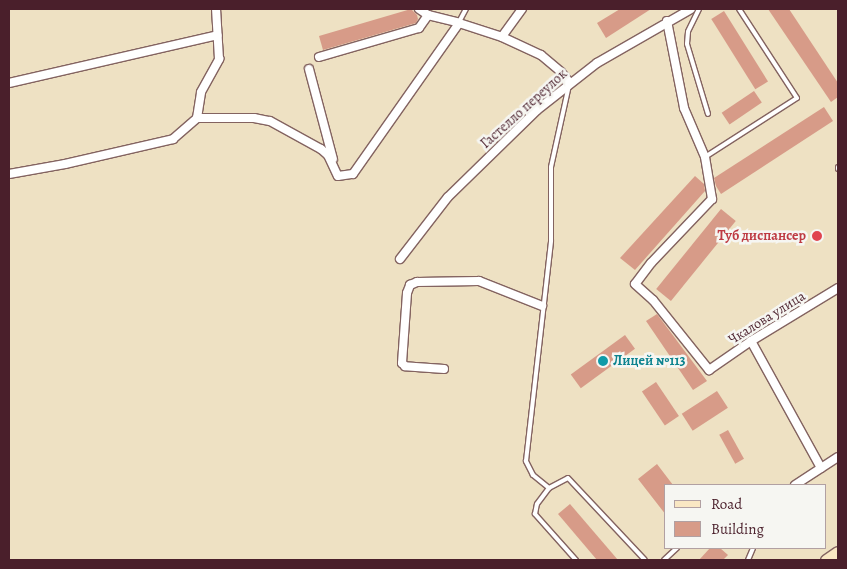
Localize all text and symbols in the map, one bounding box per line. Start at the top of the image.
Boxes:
street label: Гастелло переулок [477,66,571,152]
place label: Туб диспансер [717,228,806,244]
marker: Туб диспансер [810,229,824,243]
street label: Чкалова улица [726,288,808,348]
place label: Лицей №113 [613,353,685,369]
marker: Лицей №113 [597,355,609,367]
legend [664,484,827,549]
text: Road [711,494,742,514]
text: Building [711,519,764,539]

